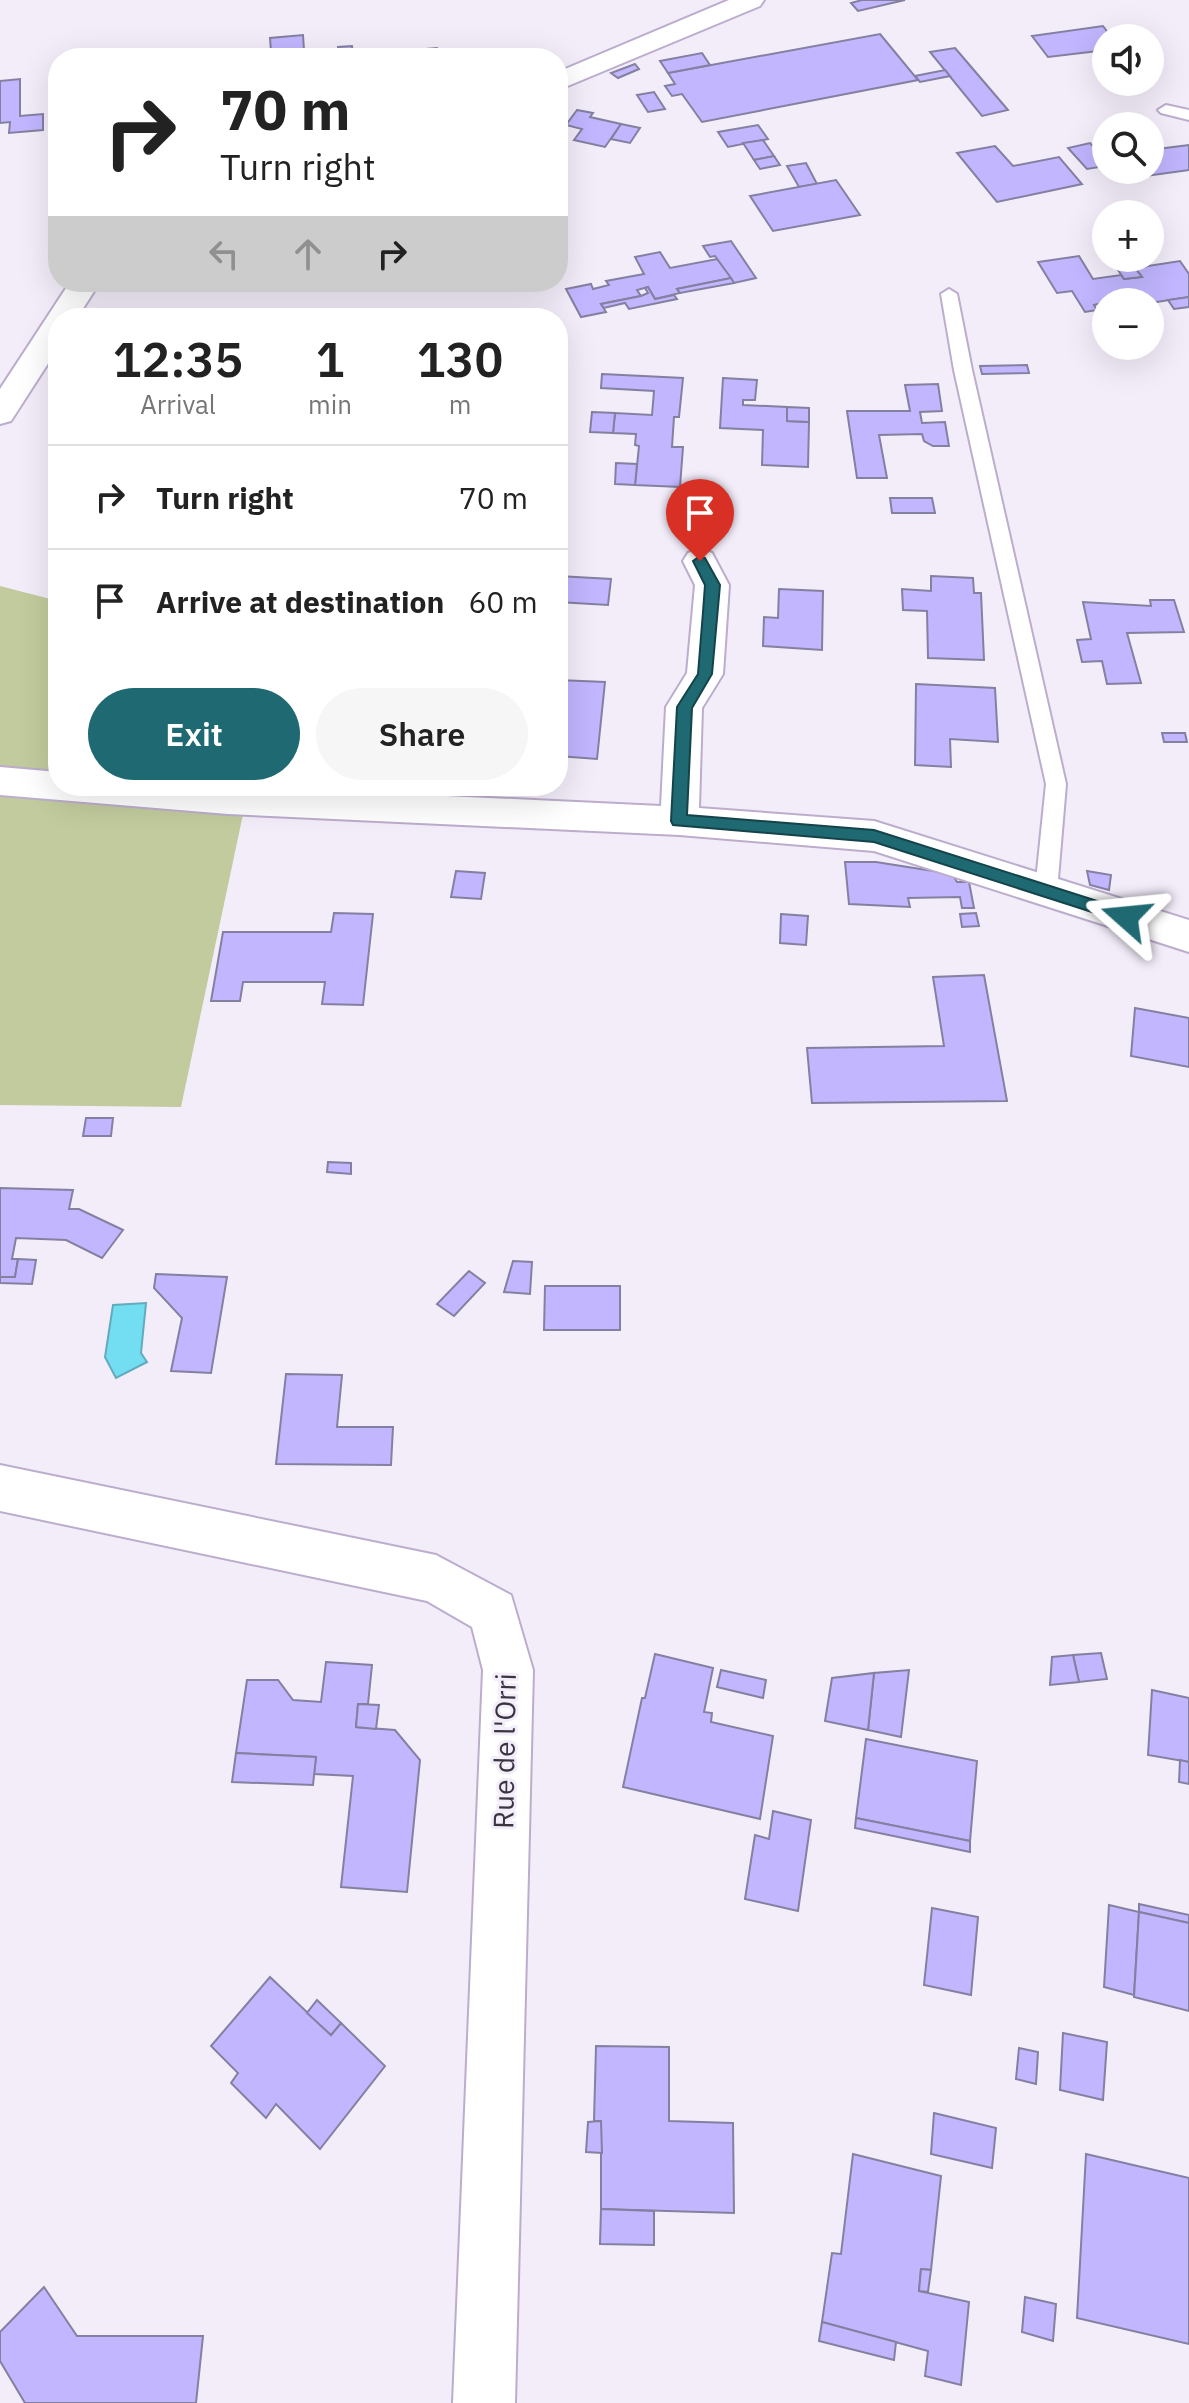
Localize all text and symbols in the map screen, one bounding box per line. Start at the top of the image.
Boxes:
map controls [1092,24,1164,360]
button: sound [1092,24,1164,96]
text: 70 m [220,73,350,145]
icon: right [88,80,192,184]
button: search [1092,112,1164,184]
text: Turn right [220,143,376,190]
button: + [1092,200,1164,272]
icon: left [202,232,246,276]
icon: ahead [286,232,330,276]
icon: right [370,232,414,276]
button: − [1092,288,1164,360]
text: 12:35 [113,328,243,390]
text: 1 [316,328,344,390]
text: 130 [417,328,503,390]
text: Arrival [140,387,216,421]
text: min [308,387,352,421]
text: m [449,387,471,421]
icon: right [88,475,132,519]
text: Turn right [156,478,294,517]
text: 70 m [459,478,528,517]
pin [666,479,734,561]
icon: arrive [678,491,722,535]
icon: arrive [88,579,132,623]
text: Arrive at destination [156,582,444,621]
text: 60 m [468,582,538,621]
button: Exit [88,688,300,780]
button: Share [316,688,528,780]
position arrow [1084,875,1168,959]
street label: Rue de l'Orri [484,1673,524,1829]

